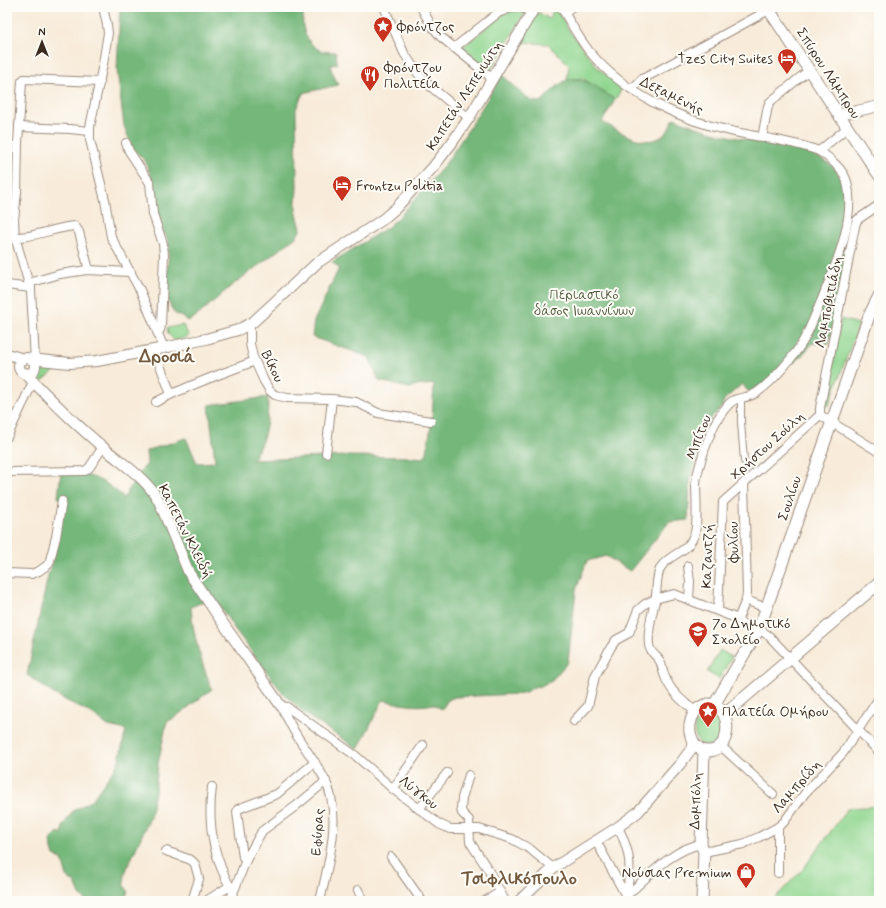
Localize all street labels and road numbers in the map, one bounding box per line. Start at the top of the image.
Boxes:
street label: Σπύρου Λάμπρου [792,25,864,123]
street label: Καπετάν Λεπενιώτη [423,37,507,154]
street label: Δεξαμενής [637,73,706,119]
street label: Λαμποβιτιάδη [811,255,847,350]
street label: Βίκου [257,348,287,385]
street label: Χρήστου Σούλη [727,408,809,484]
street label: Μπίτου [682,412,716,462]
street label: Σουλίου [774,473,806,523]
street label: Καπετάν Κλειδή [154,481,217,581]
street label: Φυλίου [725,521,743,564]
street label: Καζαντζή [698,523,718,589]
street label: Λαμπρίδη [768,756,825,817]
street label: Λύγκου [395,772,442,814]
street label: Δομπόλη [686,772,706,830]
street label: Εφύρας [307,808,329,856]

